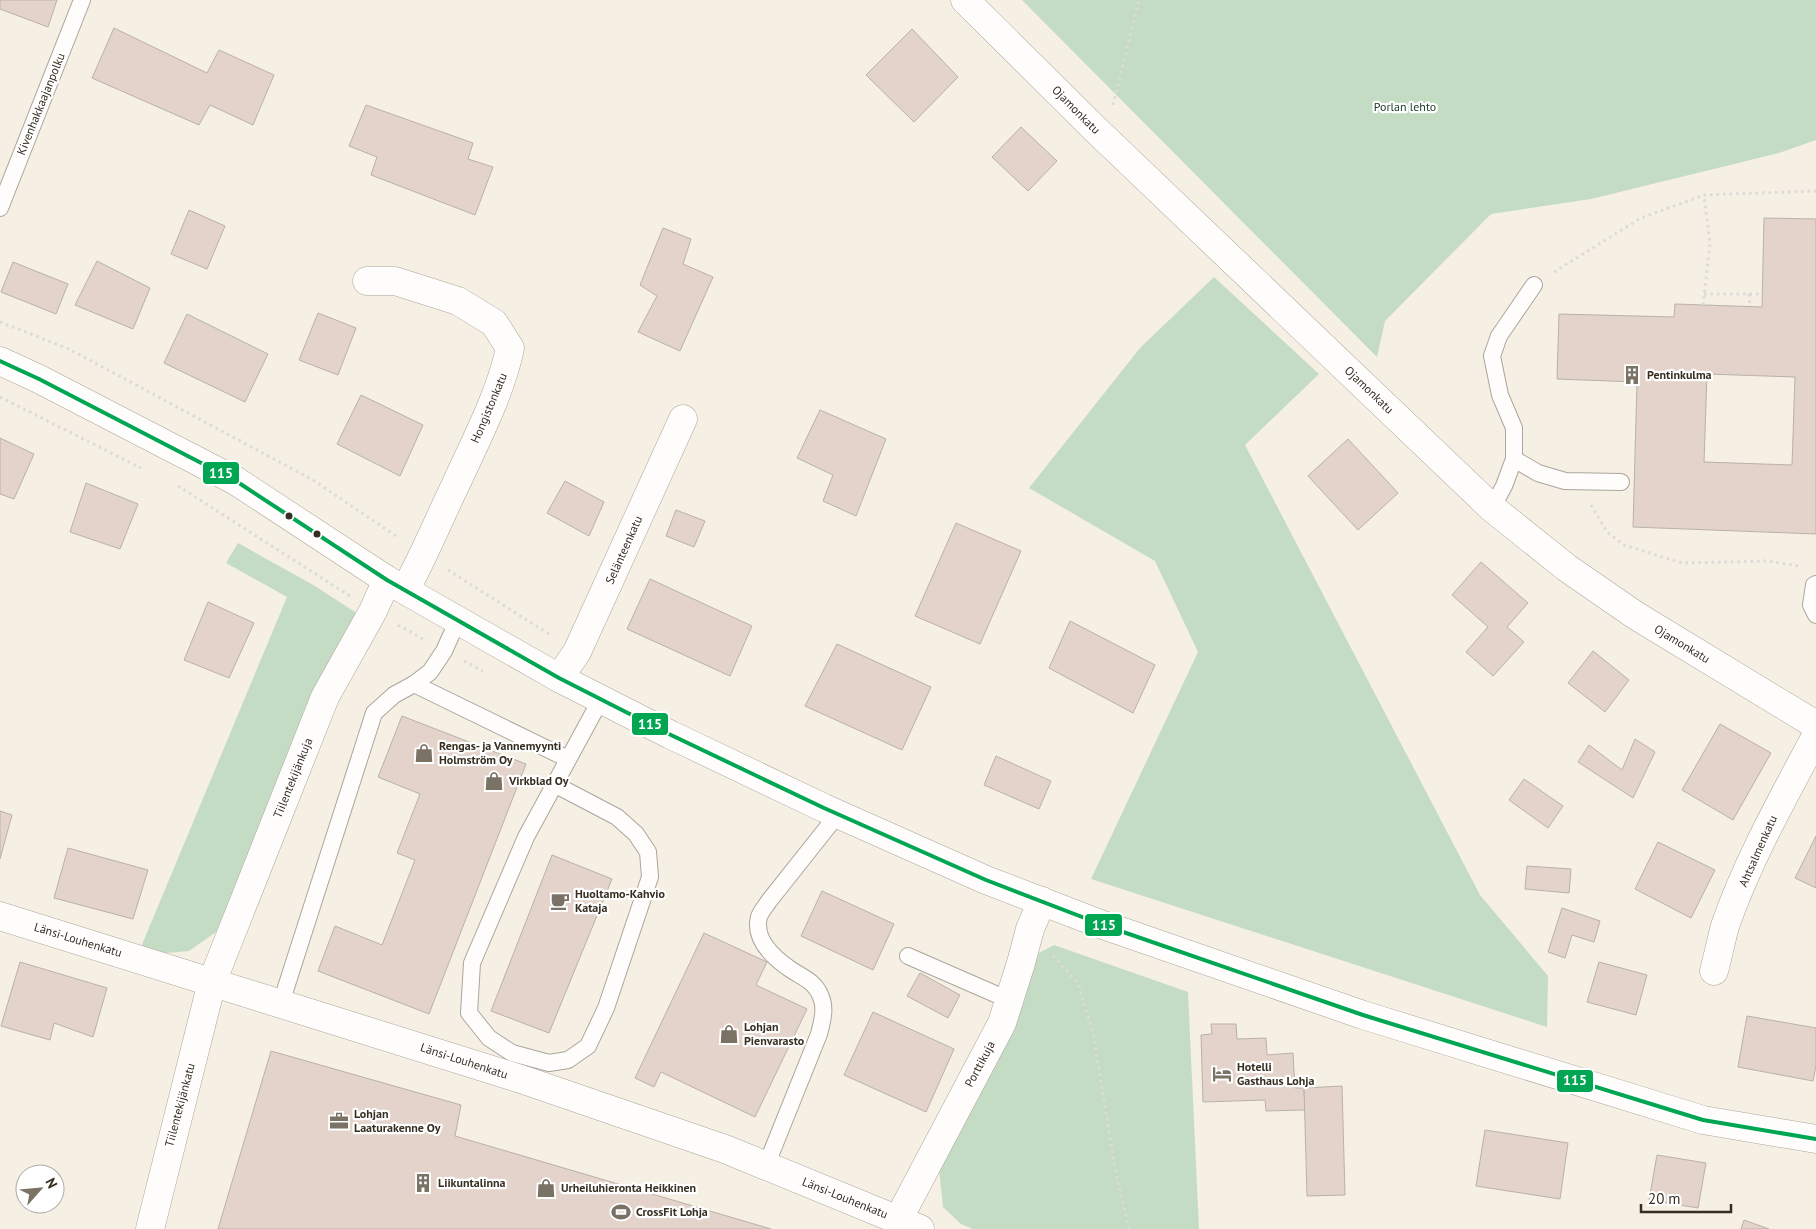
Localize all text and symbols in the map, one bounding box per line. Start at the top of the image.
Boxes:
street label: Kivenhakkaajanpolku [13,50,68,157]
street label: Ojamonkatu [1049,82,1104,137]
park label: Porlan lehto [1374,99,1436,114]
street label: Ojamonkatu [1342,363,1397,417]
building icon: Pentinkulma [1621,364,1643,386]
place label: Pentinkulma [1647,367,1712,382]
street label: Hongistonkatu [467,370,510,445]
line badge: 115 [202,461,240,485]
text: 115 [209,464,233,482]
unlabelled marker [284,511,294,521]
street label: Selänteenkatu [602,513,645,586]
unlabelled marker [312,529,322,539]
street label: Ojamonkatu [1652,621,1713,666]
line badge: 115 [631,712,669,736]
text: 115 [638,715,662,733]
street label: Tiilentekijänkuja [270,735,315,820]
place label: Rengas- ja Vannemyynti Holmström Oy [439,738,561,767]
shop icon: Rengas- ja Vannemyynti Holmström Oy [413,742,435,764]
shop icon: Virkblad Oy [483,770,505,792]
place label: Virkblad Oy [508,773,569,788]
street label: Ahtsalmenkatu [1735,813,1780,889]
place label: Huoltamo-Kahvio Kataja [575,886,665,915]
cafe icon: Huoltamo-Kahvio Kataja [549,890,571,912]
line badge: 115 [1084,913,1123,937]
text: 115 [1092,916,1116,934]
street label: Länsi-Louhenkatu [32,919,124,960]
place label: Lohjan Pienvarasto [744,1019,805,1048]
shop icon: Lohjan Pienvarasto [718,1023,740,1045]
street label: Porttikuja [961,1038,998,1089]
street label: Länsi-Louhenkatu [418,1039,510,1082]
place label: Hotelli Gasthaus Lohja [1237,1059,1315,1088]
street label: Tiilentekijänkatu [161,1061,198,1148]
hotel icon: Hotelli Gasthaus Lohja [1211,1063,1233,1085]
line badge: 115 [1556,1069,1594,1093]
text: 115 [1563,1071,1587,1089]
place label: Lohjan Laaturakenne Oy [354,1106,441,1135]
office icon: Lohjan Laaturakenne Oy [328,1110,350,1132]
north arrow [15,1164,65,1214]
building icon: Liikuntalinna [412,1172,434,1194]
street label: Länsi-Louhenkatu [800,1174,890,1222]
text: N [41,1175,62,1191]
place label: Liikuntalinna [438,1175,505,1190]
shop icon: Urheiluhieronta Heikkinen [535,1177,557,1199]
place label: Urheiluhieronta Heikkinen [561,1180,696,1195]
scale bar [1641,1182,1731,1214]
text: 20 m [1648,1189,1681,1208]
sports icon: CrossFit Lohja [610,1201,632,1223]
place label: CrossFit Lohja [636,1204,708,1219]

